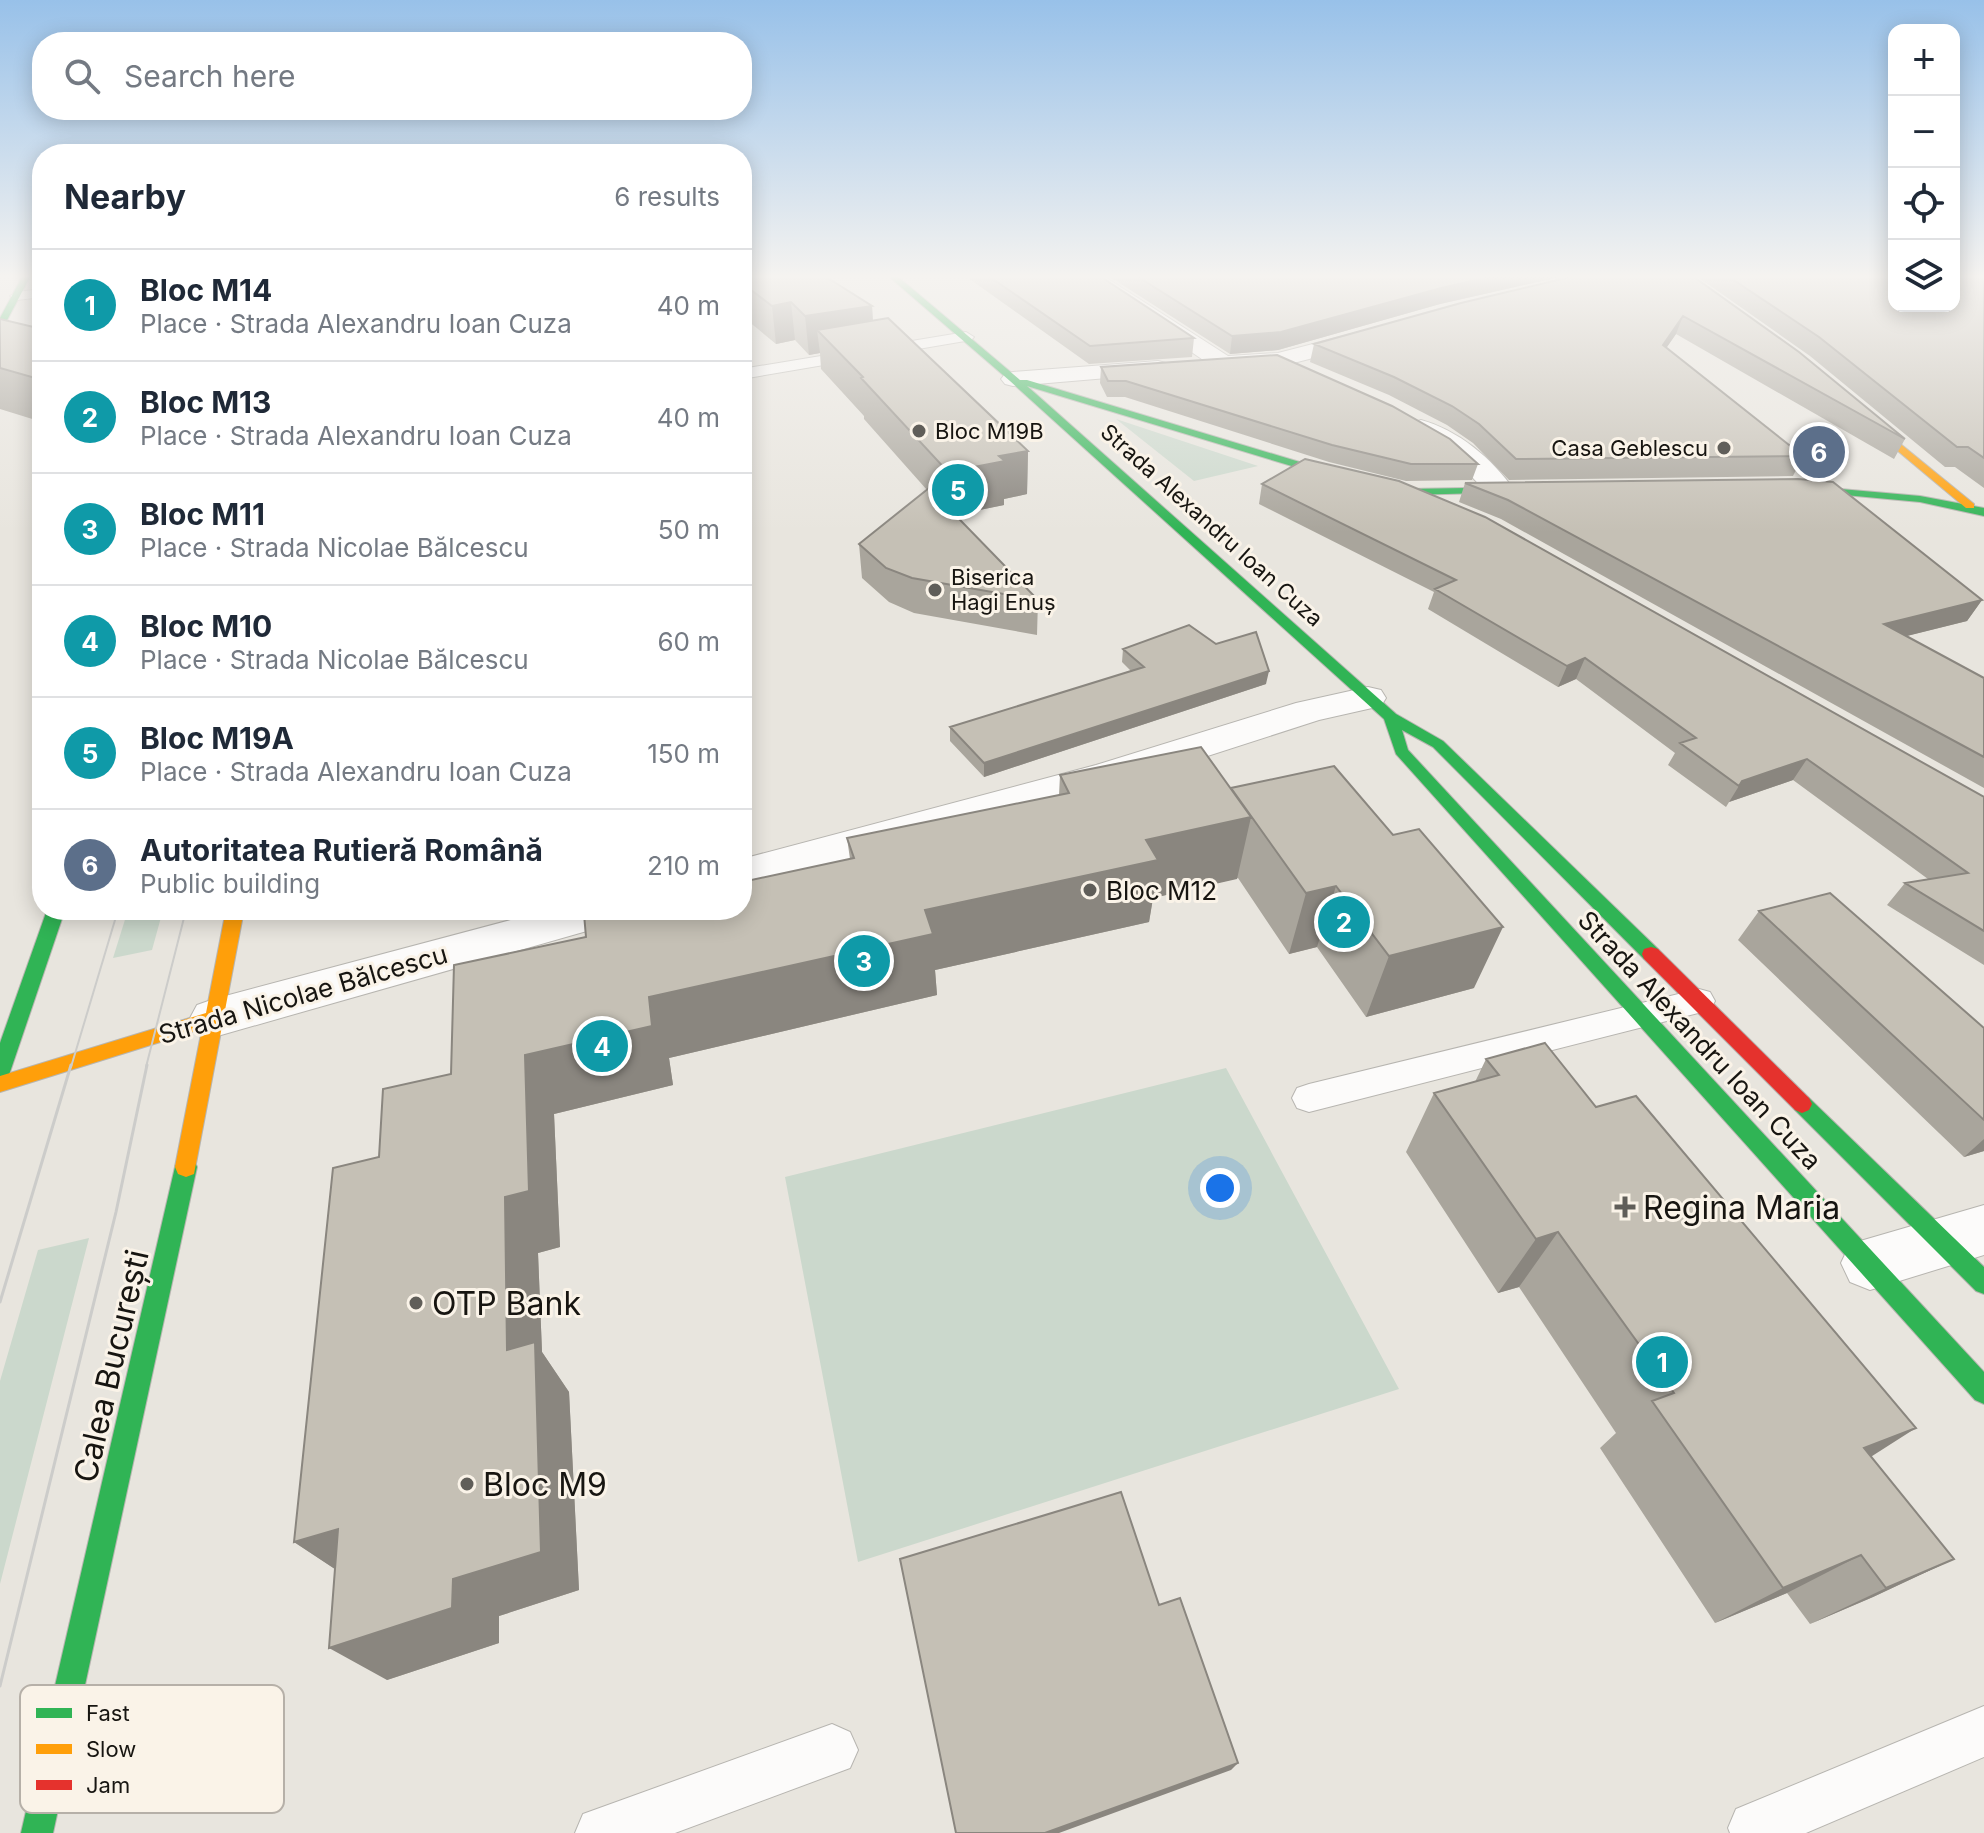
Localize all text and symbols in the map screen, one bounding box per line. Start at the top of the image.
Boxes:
map controls [1888,24,1960,312]
button: + [1888,24,1960,96]
search box [32,32,752,120]
icon: search [60,54,104,98]
text: Search here [124,58,296,94]
button: − [1888,96,1960,168]
button: locate [1888,168,1960,240]
text: Nearby [64,176,186,217]
text: 6 results [614,181,720,212]
button: layers [1888,240,1960,312]
text: Bloc M14 [140,272,272,308]
text: 1 [84,290,96,321]
text: 40 m [657,290,720,321]
text: Place · Strada Alexandru Ioan Cuza [140,308,572,339]
text: Bloc M13 [140,384,271,420]
text: 2 [82,402,98,433]
text: 40 m [657,402,720,433]
place label: Bloc M19B [935,418,1044,444]
street label: Strada Alexandru Ioan Cuza [1096,418,1328,632]
text: Place · Strada Alexandru Ioan Cuza [140,420,572,451]
marker: Bloc M19B [910,422,928,440]
pin: 6 [1793,422,1845,482]
place label: Casa Geblescu [1551,435,1708,461]
marker: Casa Geblescu [1715,439,1733,457]
pin: 5 [932,460,984,520]
text: Bloc M11 [140,496,265,532]
text: 3 [82,514,98,545]
text: 50 m [658,514,720,545]
text: Place · Strada Nicolae Bălcescu [140,532,529,563]
place label: Biserica Hagi Enuș [951,564,1056,616]
marker: Biserica Hagi Enuș [926,581,944,599]
text: Bloc M10 [140,608,272,644]
text: 4 [81,626,99,657]
text: 60 m [657,626,720,657]
text: Place · Strada Nicolae Bălcescu [140,644,529,675]
text: Bloc M19A [140,720,294,756]
text: 5 [82,738,98,769]
text: 150 m [647,738,720,769]
text: Place · Strada Alexandru Ioan Cuza [140,756,572,787]
text: Autoritatea Rutieră Română [140,832,543,868]
text: 6 [82,850,98,881]
text: 210 m [647,850,720,881]
text: Public building [140,868,320,899]
place label: Bloc M12 [1106,875,1217,906]
marker: Bloc M12 [1081,881,1099,899]
pin: 2 [1318,892,1370,952]
street label: Strada Alexandru Ioan Cuza [1572,904,1828,1176]
pin: 3 [838,931,890,991]
street label: Strada Nicolae Bălcescu [155,938,451,1050]
pin: 4 [576,1016,628,1076]
your location [1200,1168,1240,1208]
place label: Regina Maria [1643,1188,1840,1227]
marker: Regina Maria [1614,1196,1636,1218]
street label: Calea București [65,1246,157,1486]
place label: OTP Bank [432,1284,581,1323]
marker: OTP Bank [407,1294,425,1312]
pin: 1 [1636,1332,1688,1392]
place label: Bloc M9 [483,1465,607,1504]
marker: Bloc M9 [458,1475,476,1493]
legend [20,1685,284,1813]
text: Fast [86,1700,130,1726]
text: Slow [86,1736,136,1762]
text: Jam [86,1772,130,1798]

